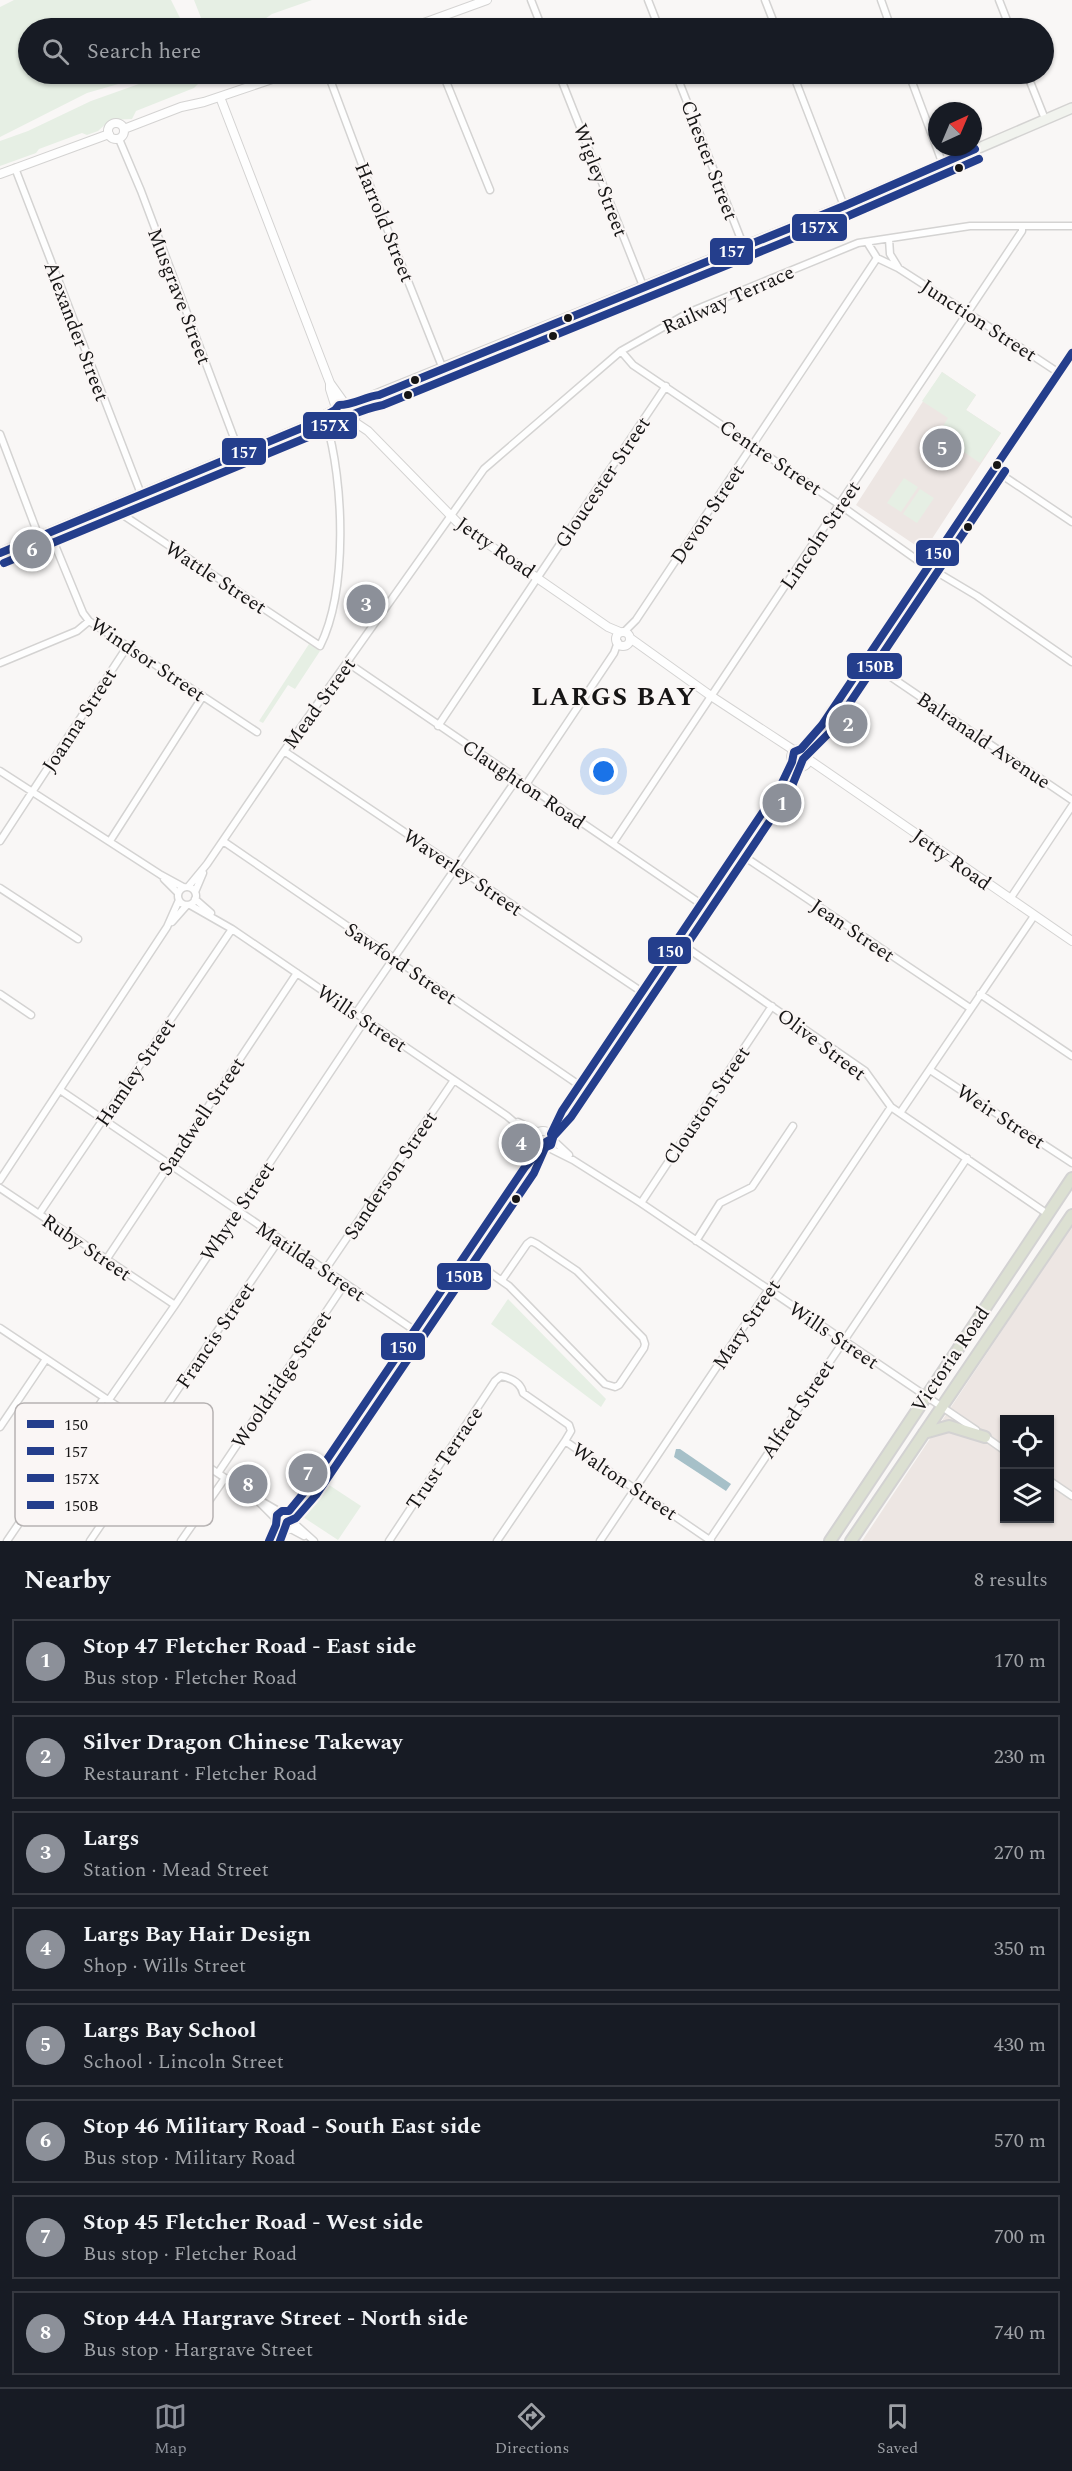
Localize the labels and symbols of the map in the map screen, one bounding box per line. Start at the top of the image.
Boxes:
street label: Chester Street [672,96,746,225]
north arrow [928,102,982,156]
street label: Wigley Street [565,119,635,241]
street label: Harrold Street [346,158,422,287]
unlabelled marker [953,162,965,174]
line badge: 157X [791,213,848,242]
text: 157X [799,216,839,240]
street label: Musgrave Street [139,224,219,369]
line badge: 157 [709,237,754,266]
text: 157 [719,240,745,264]
street label: Alexander Street [36,257,117,406]
street label: Railway Terrace [657,257,799,342]
street label: Junction Street [914,272,1043,370]
unlabelled marker [562,312,574,324]
unlabelled marker [547,330,559,342]
unlabelled marker [409,374,421,386]
unlabelled marker [402,389,414,401]
line badge: 157X [302,411,358,440]
street label: Gloucester Street [548,411,658,554]
street label: Centre Street [713,412,828,503]
text: 157X [310,414,350,438]
pin: 5 [922,426,962,470]
line badge: 157 [221,437,267,466]
text: 157 [231,441,257,465]
street label: Devon Street [663,459,752,570]
unlabelled marker [991,459,1003,471]
street label: Lincoln Street [773,475,868,596]
street label: Jetty Road [450,509,541,586]
unlabelled marker [962,521,974,533]
pin: 6 [12,526,51,572]
street label: Wattle Street [159,534,272,622]
line badge: 150 [915,539,960,567]
text: 150 [925,542,951,566]
pin: 3 [346,582,386,626]
street label: Windsor Street [84,610,211,710]
street label: Mead Street [276,651,364,756]
line badge: 150B [846,652,903,680]
text: 150B [856,655,894,679]
street label: Joanna Street [35,663,125,778]
district label: LARGS BAY [531,677,697,717]
street label: Balranald Avenue [910,685,1056,797]
pin: 2 [828,702,868,746]
street label: Claughton Road [456,732,591,837]
your location [589,757,618,786]
pin: 1 [762,780,802,826]
street label: Jetty Road [906,821,997,898]
street label: Waverley Street [396,822,528,924]
street label: Jean Street [804,892,901,970]
street label: Sawford Street [338,915,463,1013]
line badge: 150 [647,936,692,965]
text: 150 [657,940,683,964]
street label: Wills Street [310,977,413,1060]
street label: Olive Street [770,1001,872,1088]
street label: Hamley Street [88,1012,183,1133]
street label: Clouston Street [656,1040,758,1171]
street label: Sandwell Street [151,1051,253,1182]
street label: Weir Street [950,1077,1051,1157]
street label: Sanderson Street [337,1105,445,1246]
pin: 4 [502,1120,540,1166]
street label: Whyte Street [193,1156,282,1268]
unlabelled marker [510,1193,522,1205]
street label: Ruby Street [35,1207,137,1289]
street label: Matilda Street [250,1214,371,1310]
line badge: 150B [436,1262,492,1291]
text: 150B [445,1265,483,1289]
street label: Mary Street [705,1273,788,1376]
street label: Francis Street [169,1276,263,1395]
street label: Wills Street [782,1294,885,1377]
street label: Victoria Road [904,1300,998,1419]
street label: Wooldridge Street [224,1304,339,1455]
line badge: 150 [380,1332,426,1361]
text: 150 [390,1336,416,1360]
street label: Alfred Street [754,1354,842,1465]
street label: Trust Terrace [399,1400,491,1517]
legend [15,1403,213,1526]
text: 150 [64,1413,88,1437]
street label: Walton Street [566,1435,683,1528]
text: 157 [64,1440,88,1464]
pin: 7 [288,1450,328,1496]
pin: 8 [228,1462,268,1506]
text: 157X [64,1467,100,1491]
text: 150B [64,1494,99,1518]

